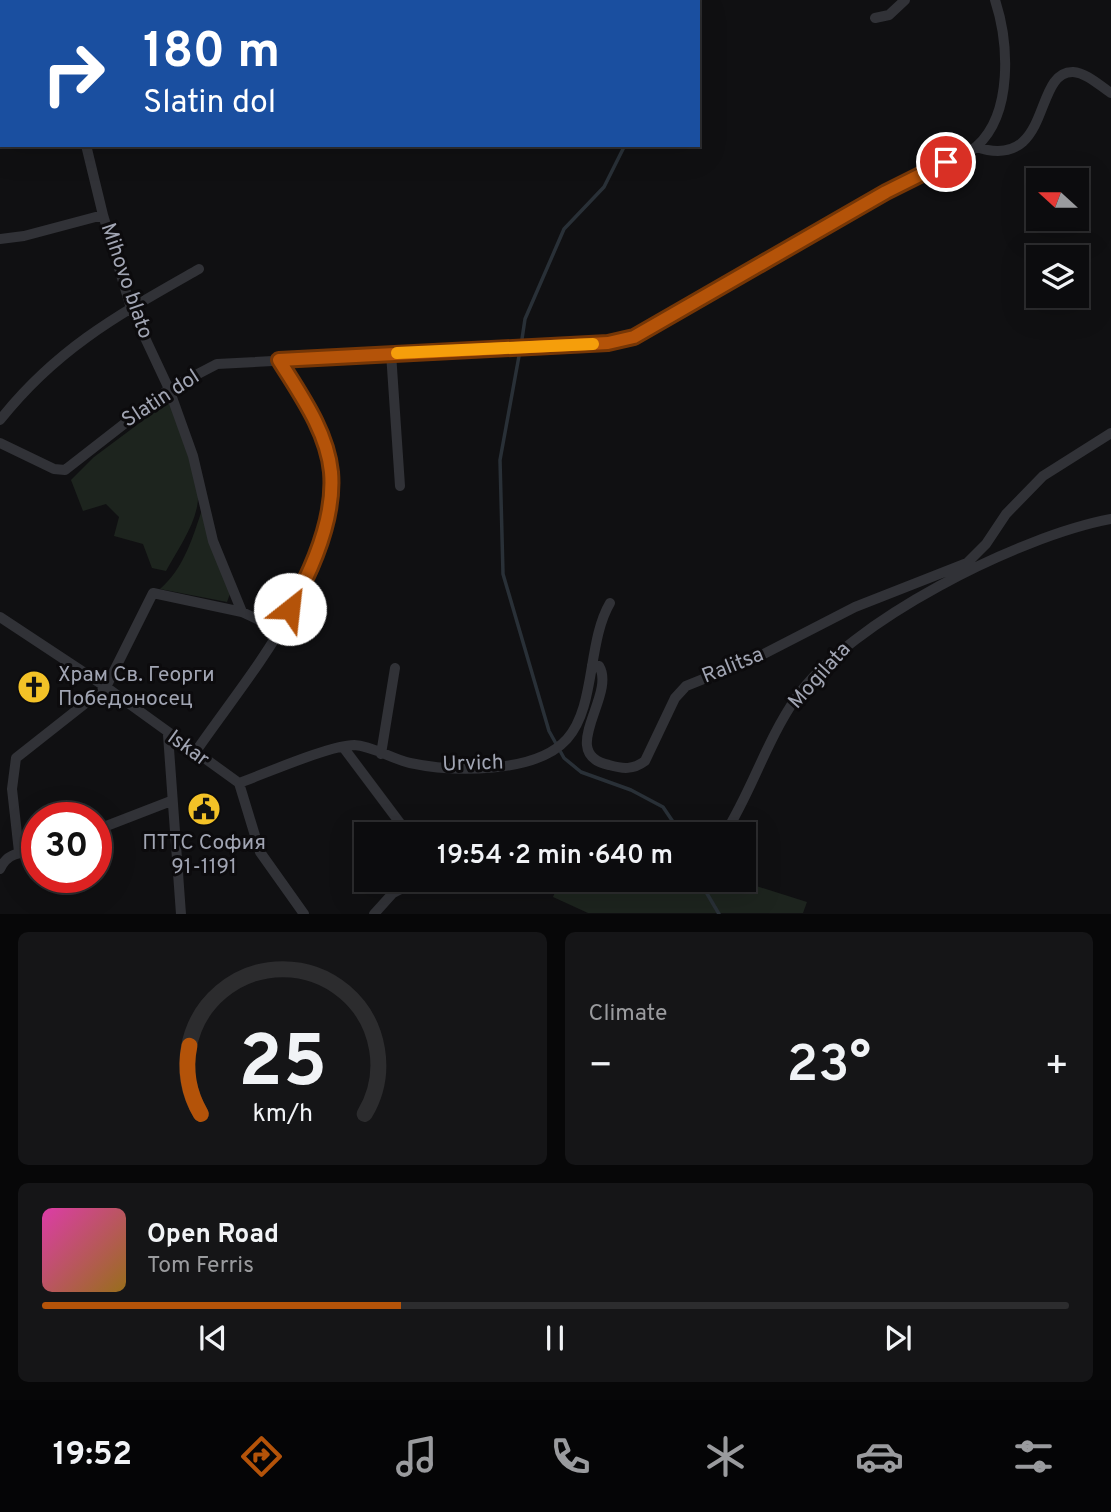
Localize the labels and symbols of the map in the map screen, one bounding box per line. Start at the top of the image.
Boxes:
pin [916,132,976,192]
north arrow [1026,168,1088,231]
street label: Mihovo blato [94,220,158,342]
street label: Slatin dol [117,364,205,434]
position arrow [253,572,327,646]
street label: Mogilata [783,637,857,715]
street label: Ralitsa [698,641,768,691]
place label: Храм Св. Георги Победоносец [58,662,215,713]
church icon: Храм Св. Георги Победоносец [15,668,53,706]
street label: Iskar [162,725,214,773]
street label: Urvich [442,749,504,779]
public building icon: ПТТС София 91-1191 [185,790,223,828]
speed limit sign: 30 [21,802,112,893]
place label: ПТТС София 91-1191 [142,830,266,881]

